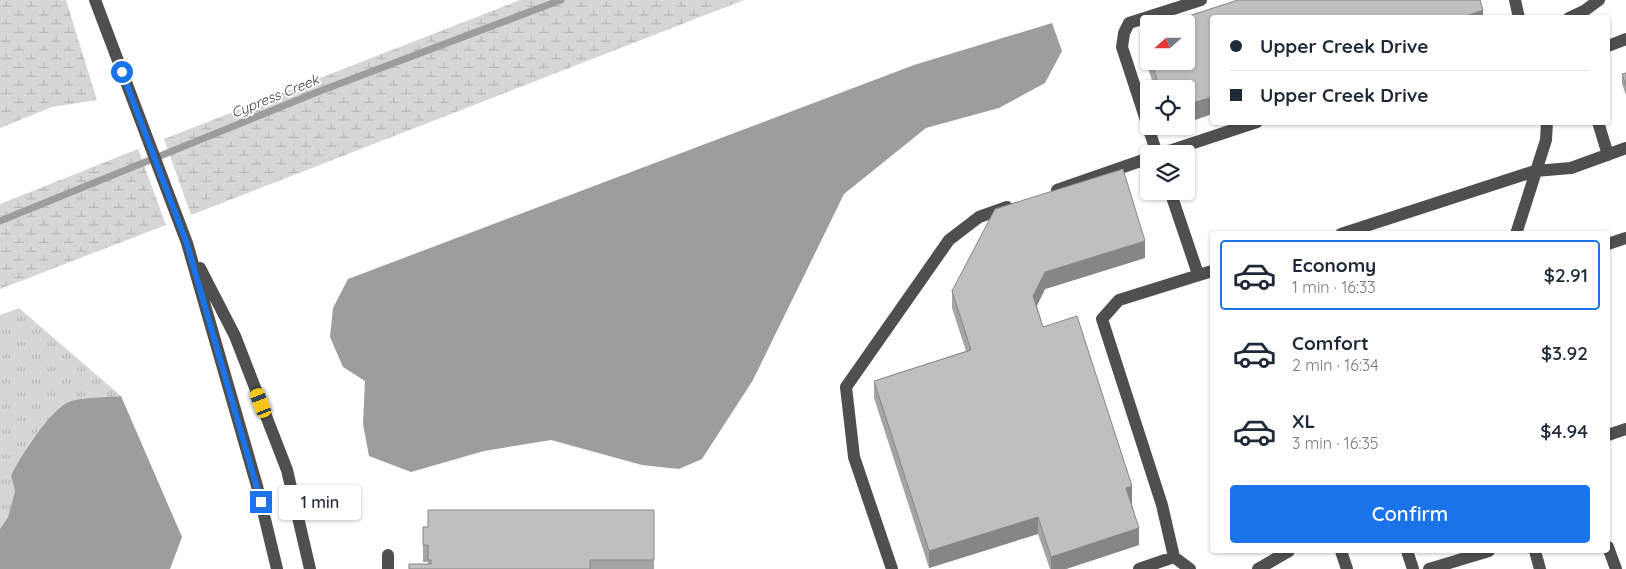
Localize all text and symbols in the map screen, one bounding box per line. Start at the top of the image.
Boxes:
north arrow [1140,15,1195,70]
map controls [1140,15,1195,200]
text: Upper Creek Drive [1260,34,1428,58]
route start [111,61,133,83]
water label: Cypress Creek [228,70,323,122]
button: locate [1140,80,1195,135]
text: Upper Creek Drive [1260,83,1428,107]
button: layers [1140,145,1195,200]
icon: car [1232,253,1277,298]
text: Economy [1292,253,1376,277]
text: $2.91 [1544,263,1588,287]
text: 1 min · 16:33 [1292,277,1376,297]
icon: car [1232,331,1277,376]
text: Comfort [1292,331,1369,355]
text: $3.92 [1541,341,1588,365]
text: 2 min · 16:34 [1292,355,1379,375]
car [248,386,273,420]
icon: car [1232,409,1277,454]
text: XL [1292,409,1315,433]
text: $4.94 [1540,419,1588,443]
text: 3 min · 16:35 [1292,433,1379,453]
callout: 1 min [278,484,361,520]
button: Confirm [1230,485,1590,543]
route end [250,491,272,513]
text: 1 min [301,492,339,512]

